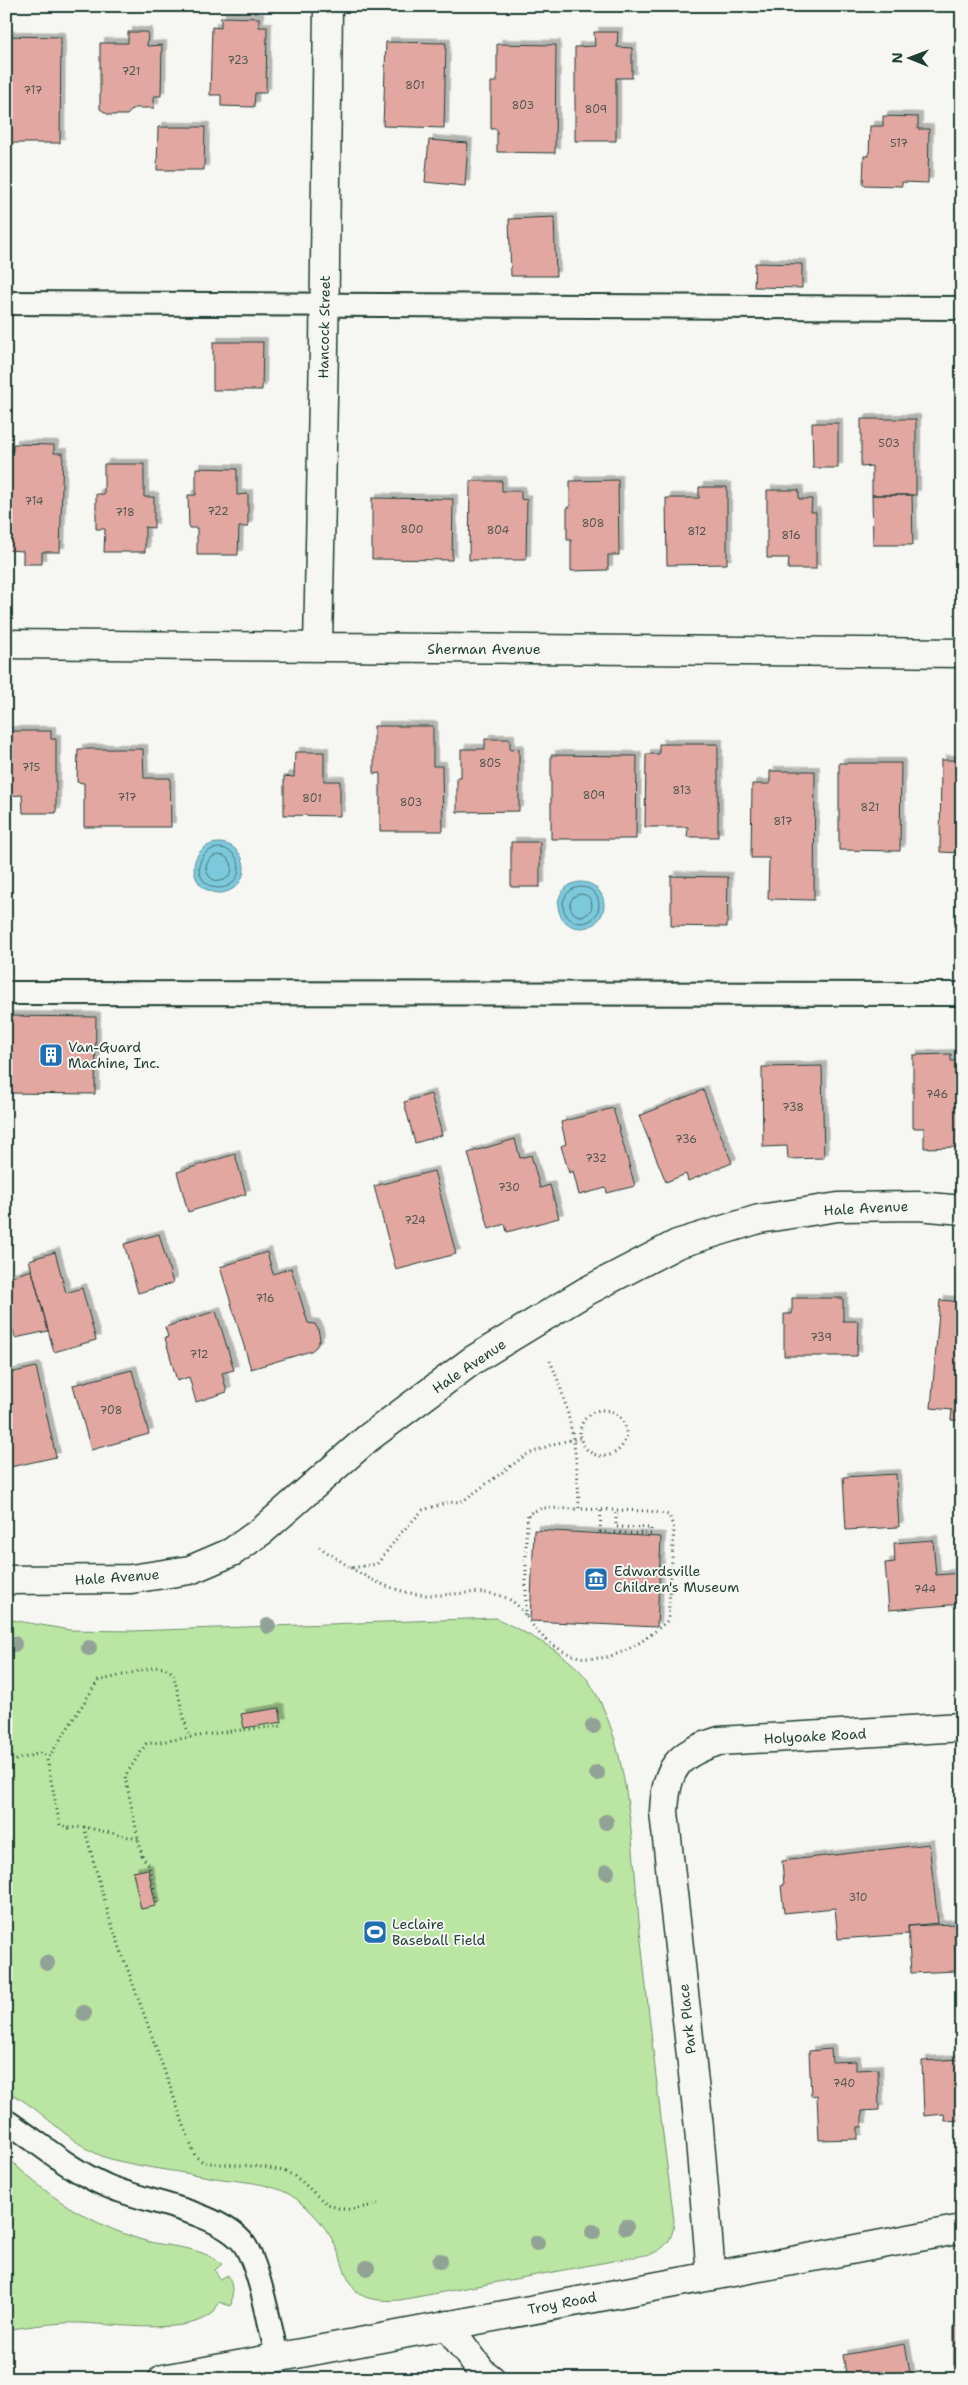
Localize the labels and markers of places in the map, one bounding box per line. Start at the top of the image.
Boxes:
place label: Van-Guard Machine, Inc. [68,1038,160,1072]
building icon: Van-Guard Machine, Inc. [38,1042,64,1068]
place label: Edwardsville Children's Museum [614,1562,739,1596]
museum icon: Edwardsville Children's Museum [583,1566,609,1592]
place label: Leclaire Baseball Field [392,1915,486,1949]
sports icon: Leclaire Baseball Field [362,1919,388,1945]

